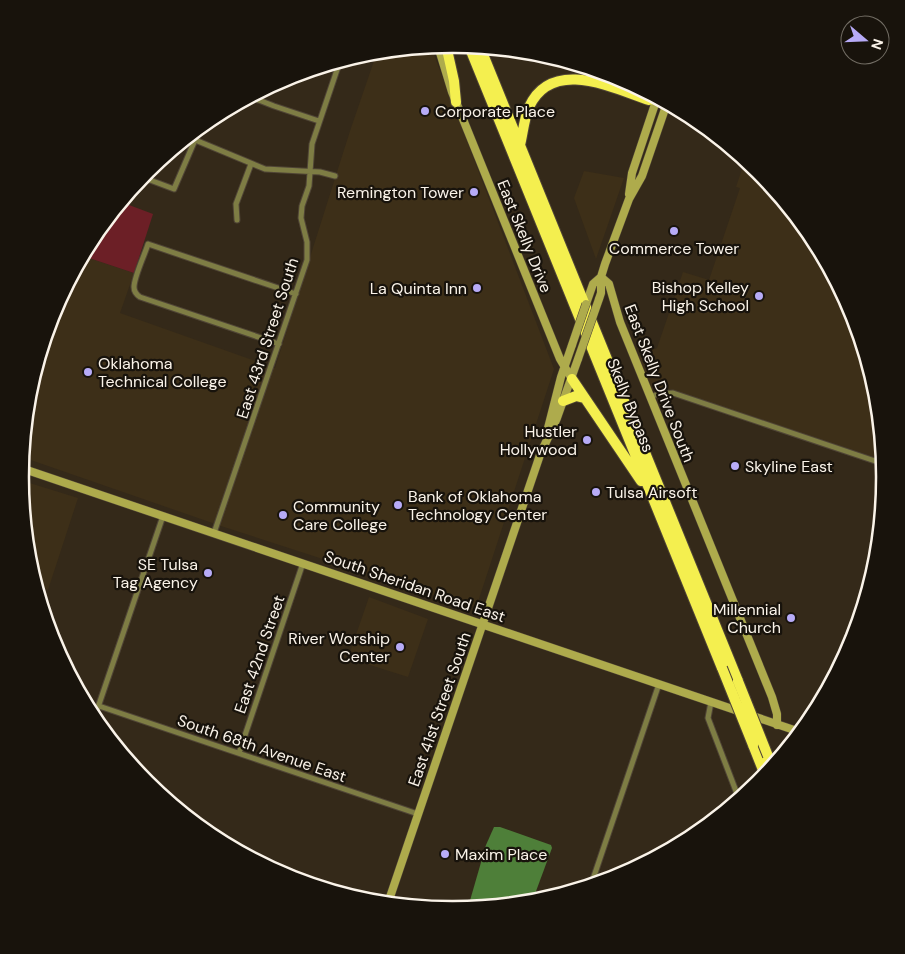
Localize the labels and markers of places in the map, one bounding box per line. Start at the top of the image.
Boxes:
place label: Corporate Place [435,101,555,122]
marker: Corporate Place [419,105,431,117]
place label: Remington Tower [337,182,464,203]
marker: Remington Tower [468,186,480,198]
marker: Commerce Tower [668,225,680,237]
place label: Commerce Tower [609,238,739,259]
place label: Bishop Kelley High School [652,277,749,316]
place label: La Quinta Inn [370,278,467,299]
marker: La Quinta Inn [471,282,483,294]
marker: Bishop Kelley High School [753,290,765,302]
place label: Oklahoma Technical College [98,353,227,392]
marker: Oklahoma Technical College [82,366,94,378]
place label: Hustler Hollywood [500,421,577,460]
marker: Hustler Hollywood [581,434,593,446]
place label: Skyline East [745,456,833,477]
marker: Skyline East [729,460,741,472]
place label: Tulsa Airsoft [606,482,698,503]
place label: Bank of Oklahoma Technology Center [408,486,547,525]
marker: Tulsa Airsoft [590,486,602,498]
place label: Community Care College [293,496,387,535]
marker: Bank of Oklahoma Technology Center [392,499,404,511]
marker: Community Care College [277,509,289,521]
place label: SE Tulsa Tag Agency [113,554,198,593]
marker: SE Tulsa Tag Agency [202,567,214,579]
place label: Millennial Church [713,599,781,638]
marker: Millennial Church [785,612,797,624]
place label: River Worship Center [288,628,390,667]
marker: River Worship Center [394,641,406,653]
place label: Maxim Place [455,844,547,865]
marker: Maxim Place [439,848,451,860]

